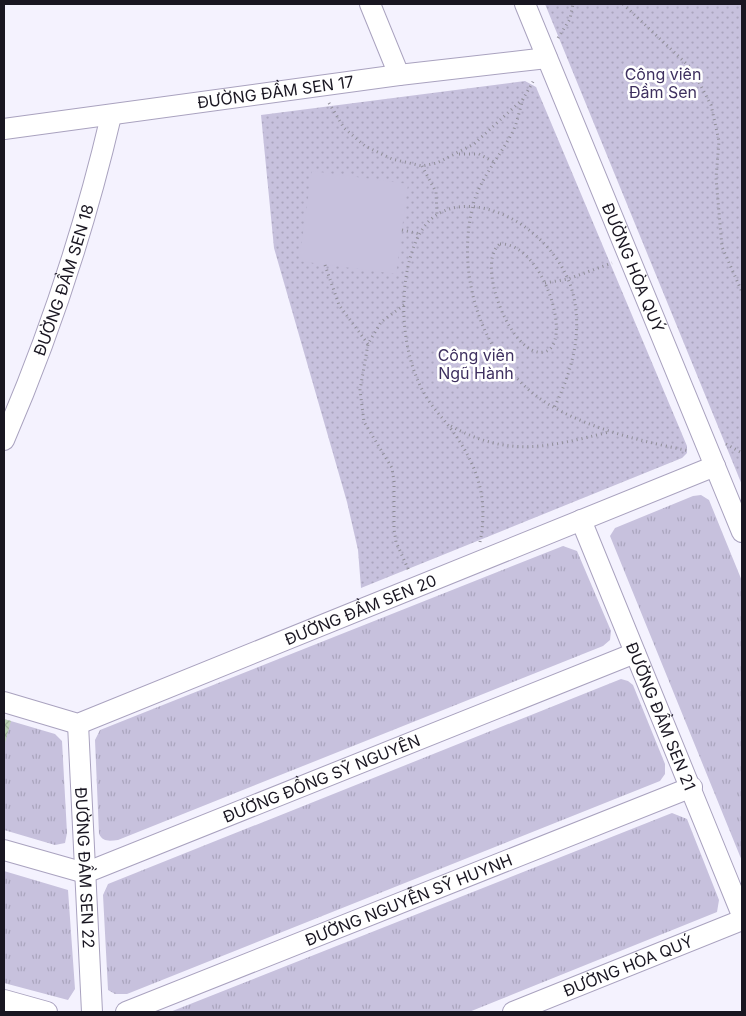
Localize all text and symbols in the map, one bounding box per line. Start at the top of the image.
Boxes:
park label: Công viên Đầm Sen [625,64,701,102]
street label: ĐƯỜNG ĐẦM SEN 17 [196,71,355,112]
street label: ĐƯỜNG HÒA QUÝ [598,200,669,335]
street label: ĐƯỜNG ĐẦM SEN 18 [29,202,98,358]
park label: Công viên Ngũ Hành [438,345,514,383]
street label: ĐƯỜNG ĐẦM SEN 20 [282,570,439,649]
street label: ĐƯỜNG ĐẦM SEN 21 [622,639,700,793]
street label: ĐƯỜNG ĐỒNG SỸ NGUYÊN [220,730,423,827]
street label: ĐƯỜNG ĐẦM SEN 22 [71,787,99,949]
street label: ĐƯỜNG NGUYỄN SỸ HUYNH [302,850,515,950]
street label: ĐƯỜNG HÒA QUÝ [560,931,696,1001]

